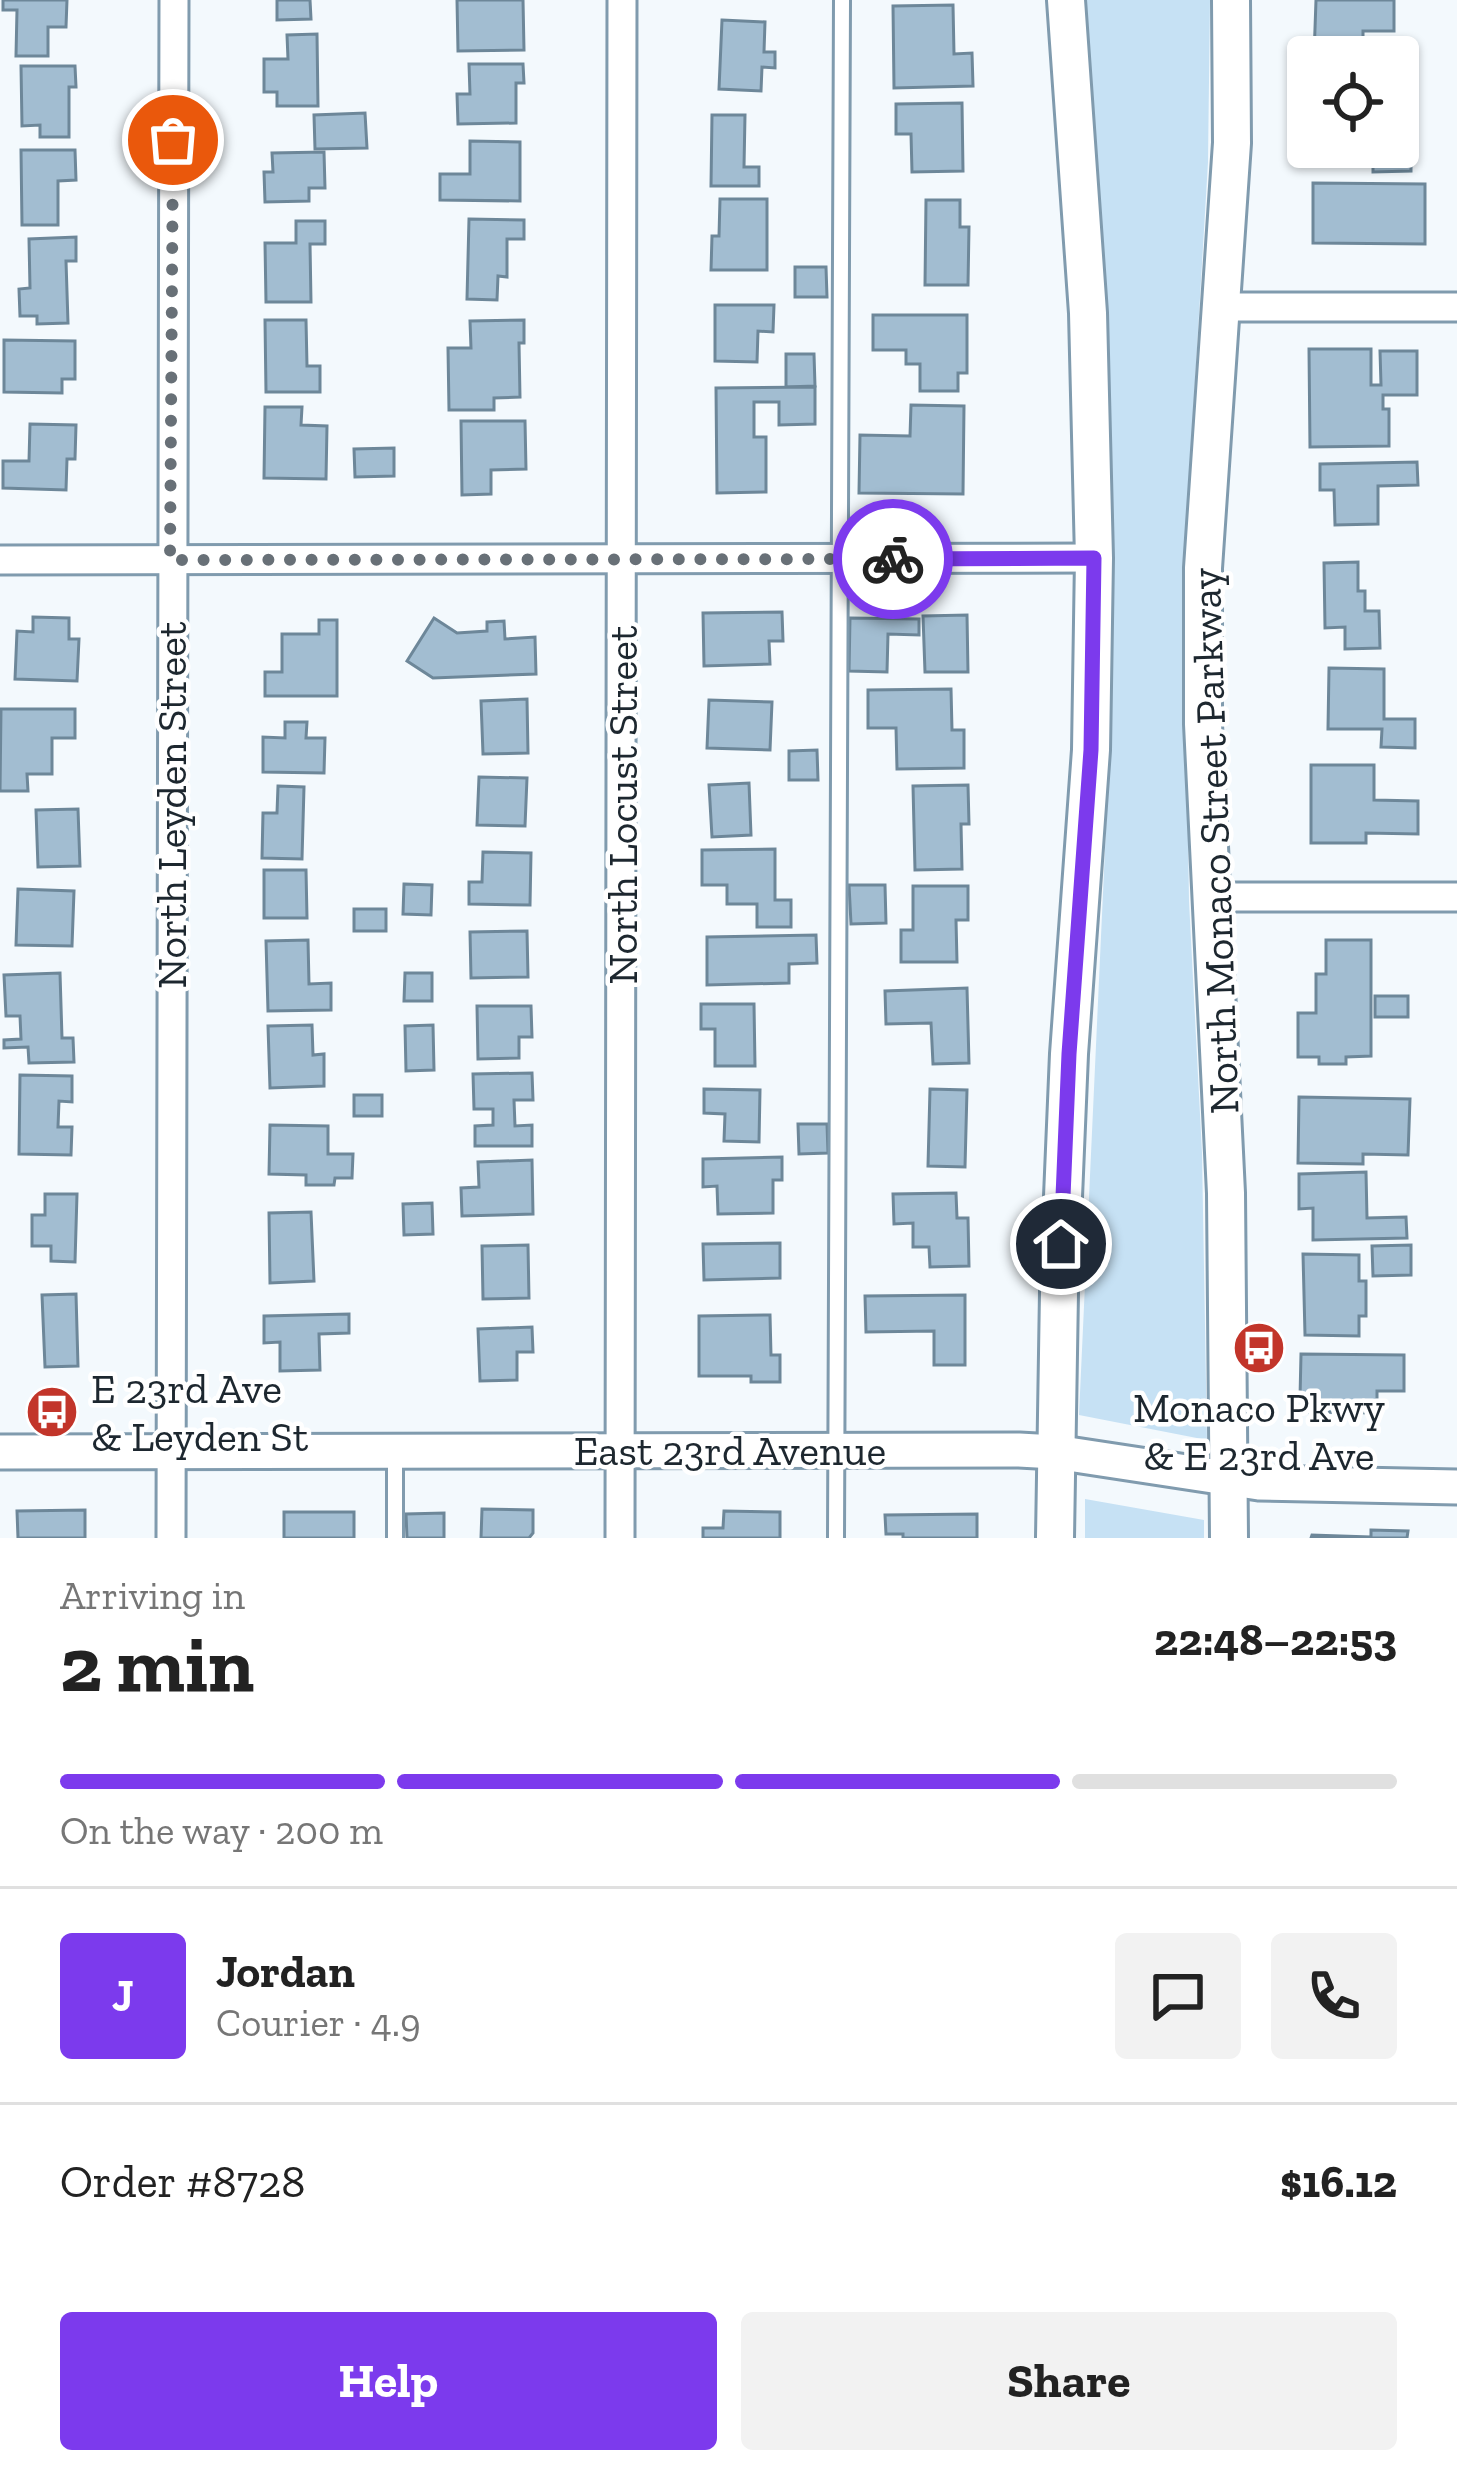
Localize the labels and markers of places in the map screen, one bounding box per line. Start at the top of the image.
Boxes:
pin [122,89,224,191]
pin [1010,1193,1112,1295]
bus stop icon: Monaco Pkwy & E 23rd Ave [1231,1320,1287,1376]
place label: E 23rd Ave & Leyden St [91,1363,309,1462]
place label: Monaco Pkwy & E 23rd Ave [1133,1382,1386,1481]
bus stop icon: E 23rd Ave & Leyden St [24,1384,80,1440]

